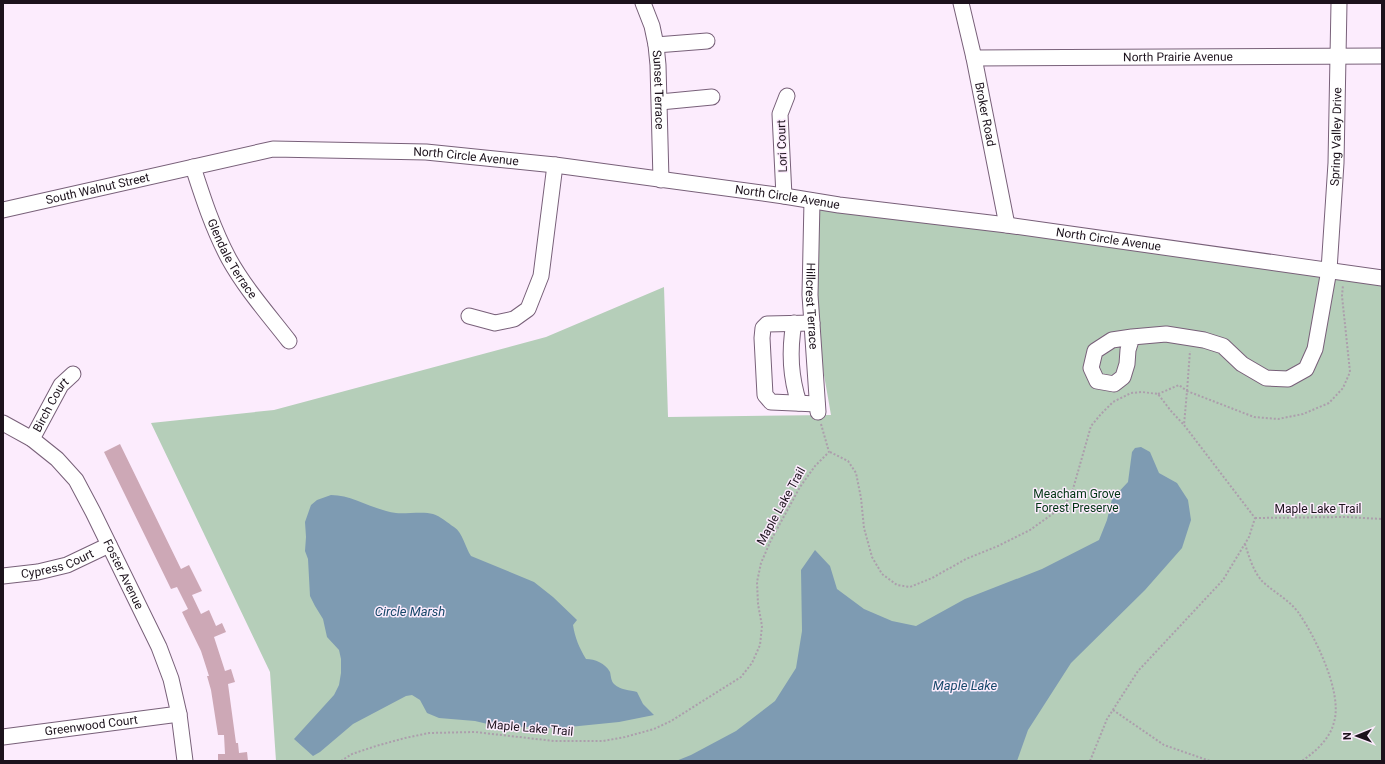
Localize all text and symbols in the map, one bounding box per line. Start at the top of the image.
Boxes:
street label: Sunset Terrace [650,49,667,130]
street label: North Prairie Avenue [1123,50,1233,64]
street label: Broker Road [972,81,998,148]
street label: Spring Valley Drive [1328,87,1344,187]
street label: Lori Court [774,119,790,173]
street label: North Circle Avenue [413,145,519,168]
street label: South Walnut Street [44,170,151,207]
street label: North Circle Avenue [734,182,841,212]
street label: Glendale Terrace [204,217,260,301]
street label: North Circle Avenue [1055,225,1162,254]
street label: Hillcrest Terrace [803,262,821,350]
street label: Birch Court [30,375,71,434]
street label: Maple Lake Trail [754,465,808,547]
park label: Meacham Grove Forest Preserve [1033,487,1121,515]
street label: Maple Lake Trail [1275,502,1361,516]
street label: Foster Avenue [100,537,146,612]
street label: Cypress Court [20,546,96,581]
water label: Circle Marsh [375,604,445,619]
water label: Maple Lake [933,678,998,693]
street label: Greenwood Court [44,712,139,738]
north arrow [1337,716,1377,756]
street label: Maple Lake Trail [486,717,574,739]
text: N [1341,732,1354,740]

